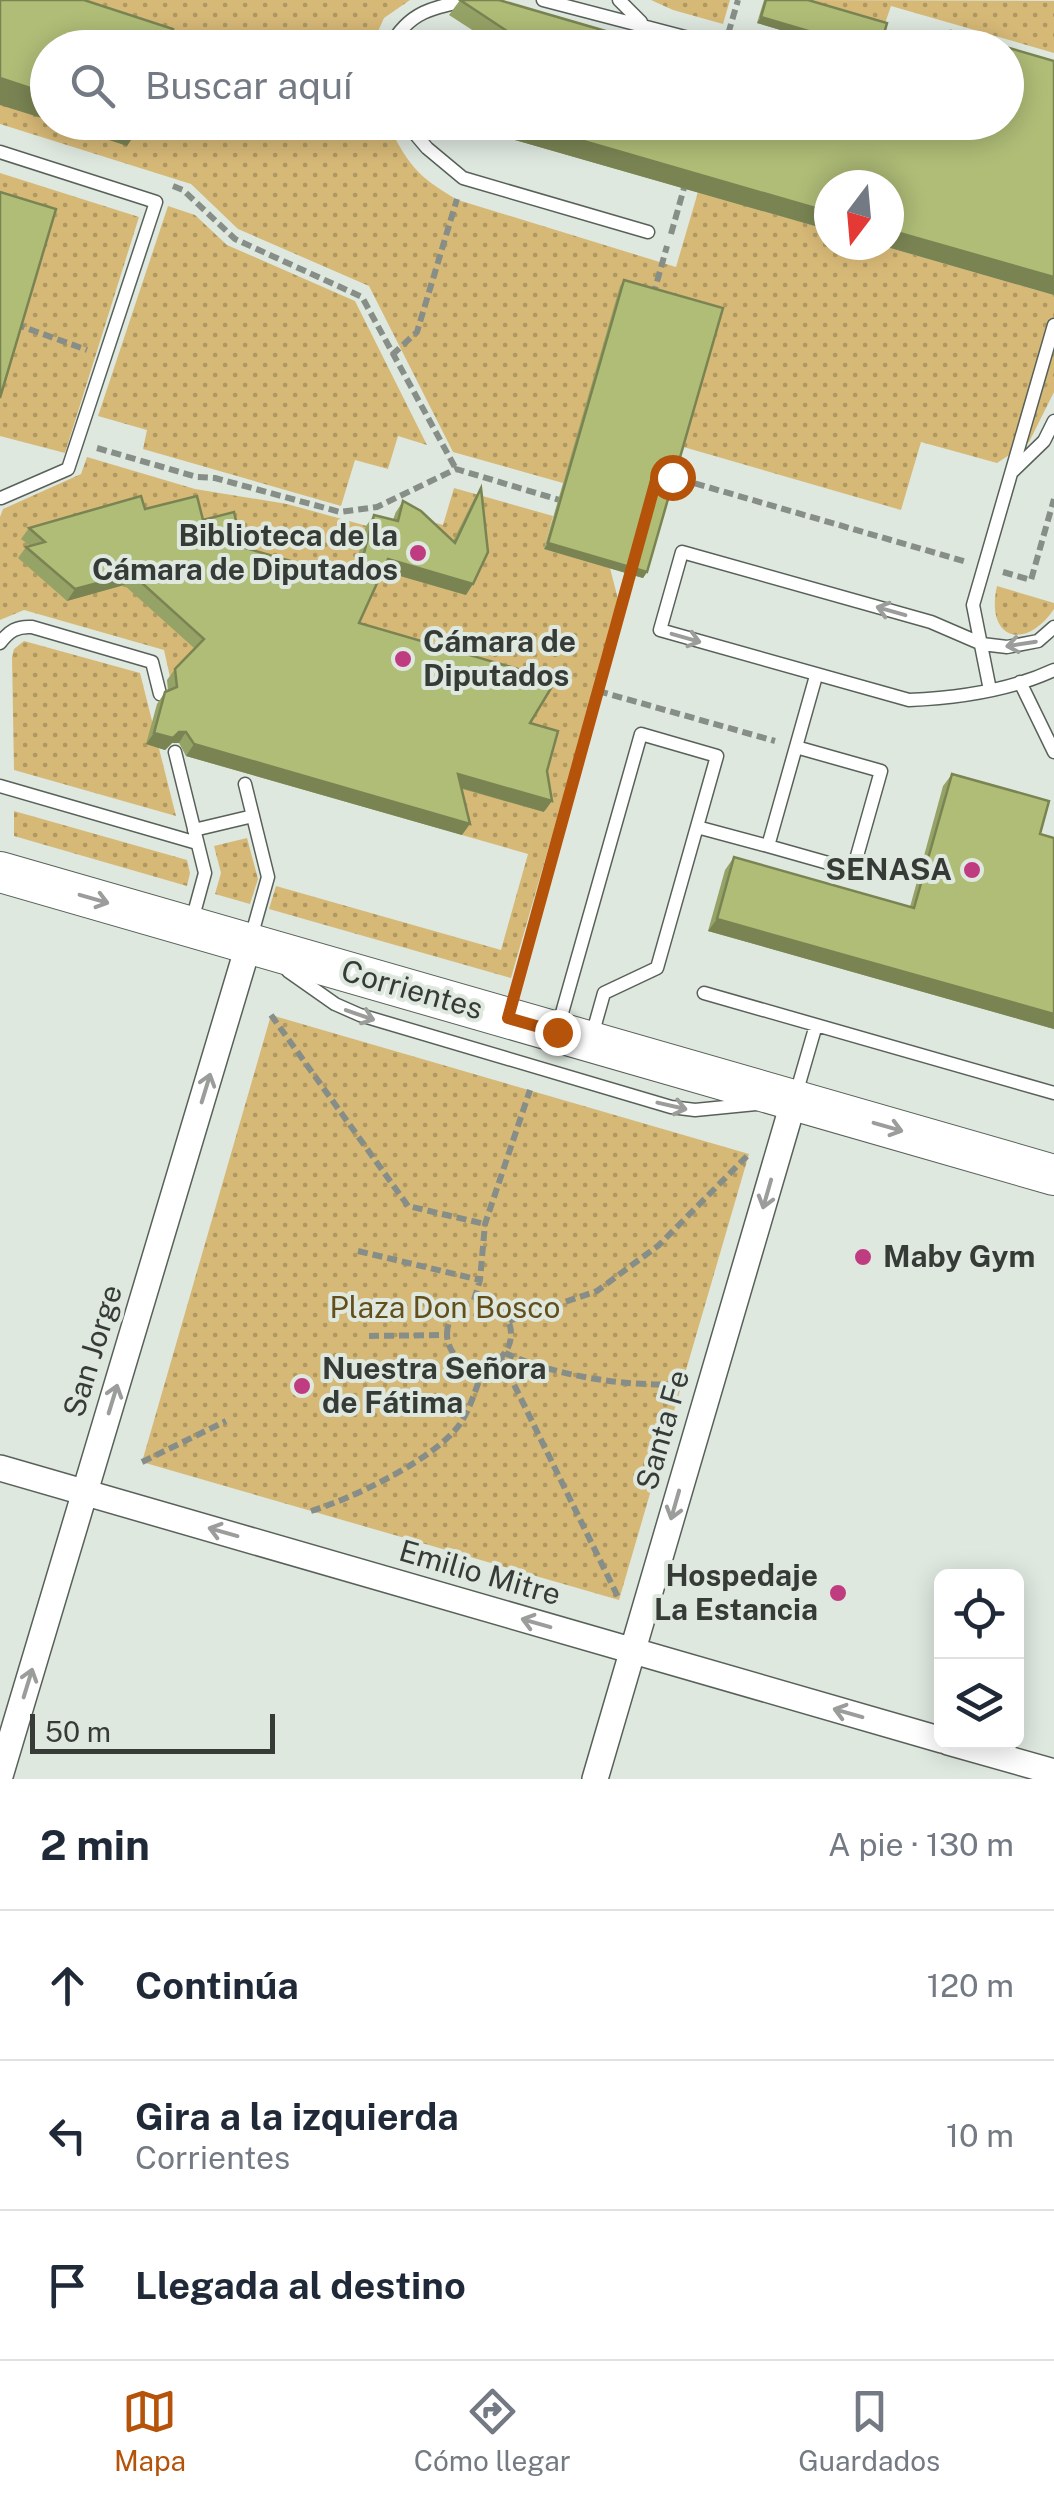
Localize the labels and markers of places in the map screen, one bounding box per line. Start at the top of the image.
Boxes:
place label: Biblioteca de la Cámara de Diputados [92,517,398,587]
marker: Biblioteca de la Cámara de Diputados [407,542,429,564]
place label: Cámara de Diputados [423,623,576,693]
marker: Cámara de Diputados [392,648,414,670]
place label: SENASA [825,851,952,887]
marker: SENASA [961,859,983,881]
place label: Maby Gym [883,1238,1035,1274]
marker: Maby Gym [852,1246,874,1268]
place label: Nuestra Señora de Fátima [322,1350,547,1420]
marker: Nuestra Señora de Fátima [291,1375,313,1397]
place label: Hospedaje La Estancia [654,1557,818,1627]
marker: Hospedaje La Estancia [827,1582,849,1604]

